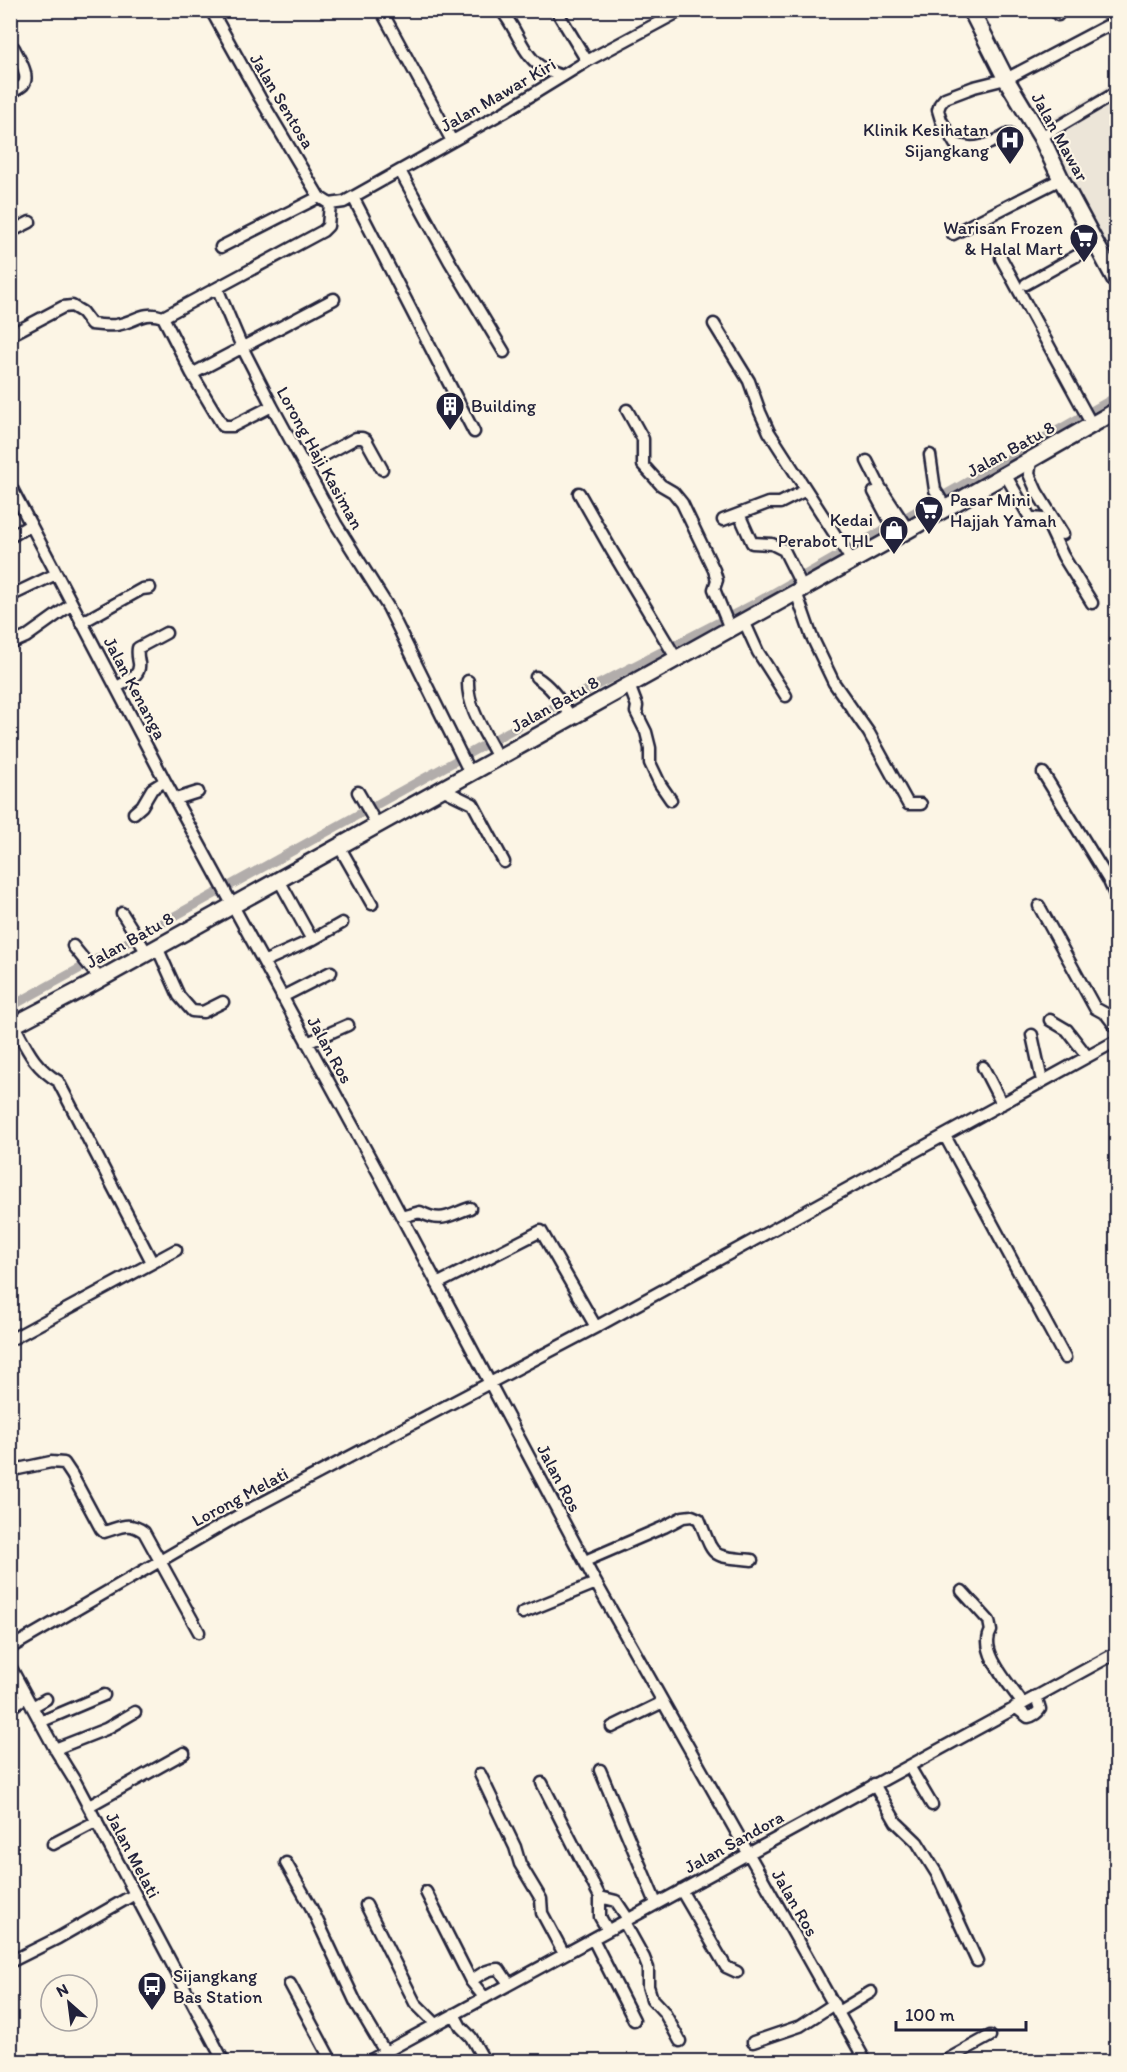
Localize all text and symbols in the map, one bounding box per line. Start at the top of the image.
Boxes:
street label: Jalan Sentosa [245,49,319,153]
street label: Jalan Mawar Kiri [436,53,560,137]
street label: Jalan Mawar [1027,89,1094,186]
place label: Klinik Kesihatan Sijangkang [863,119,990,162]
hospital icon: Klinik Kesihatan Sijangkang [994,124,1026,166]
place label: Warisan Frozen & Halal Mart [943,217,1063,260]
supermarket icon: Warisan Frozen & Halal Mart [1068,222,1100,264]
street label: Lorong Haji Kasiman [272,383,368,533]
building icon: Building [434,390,466,432]
place label: Building [471,395,537,417]
street label: Jalan Batu 8 [963,416,1059,482]
place label: Pasar Mini Hajjah Yamah [950,489,1057,532]
supermarket icon: Pasar Mini Hajjah Yamah [913,494,945,536]
place label: Kedai Perabot THL [778,509,873,552]
shop icon: Kedai Perabot THL [878,514,910,556]
street label: Jalan Kenanga [99,633,171,743]
street label: Jalan Batu 8 [507,671,603,737]
street label: Jalan Batu 8 [82,907,178,973]
street label: Jalan Ros [302,1012,358,1088]
street label: Jalan Ros [532,1440,586,1516]
street label: Lorong Melati [188,1462,292,1532]
street label: Jalan Sandora [681,1806,787,1878]
street label: Jalan Melati [101,1808,165,1902]
street label: Jalan Ros [767,1866,823,1940]
place label: Sijangkang Bas Station [173,1965,263,2008]
bus stop icon: Sijangkang Bas Station [136,1970,168,2012]
north arrow [39,1973,99,2033]
text: N [53,1979,71,2001]
scale bar [896,1994,1026,2032]
text: 100 m [905,2004,955,2026]

